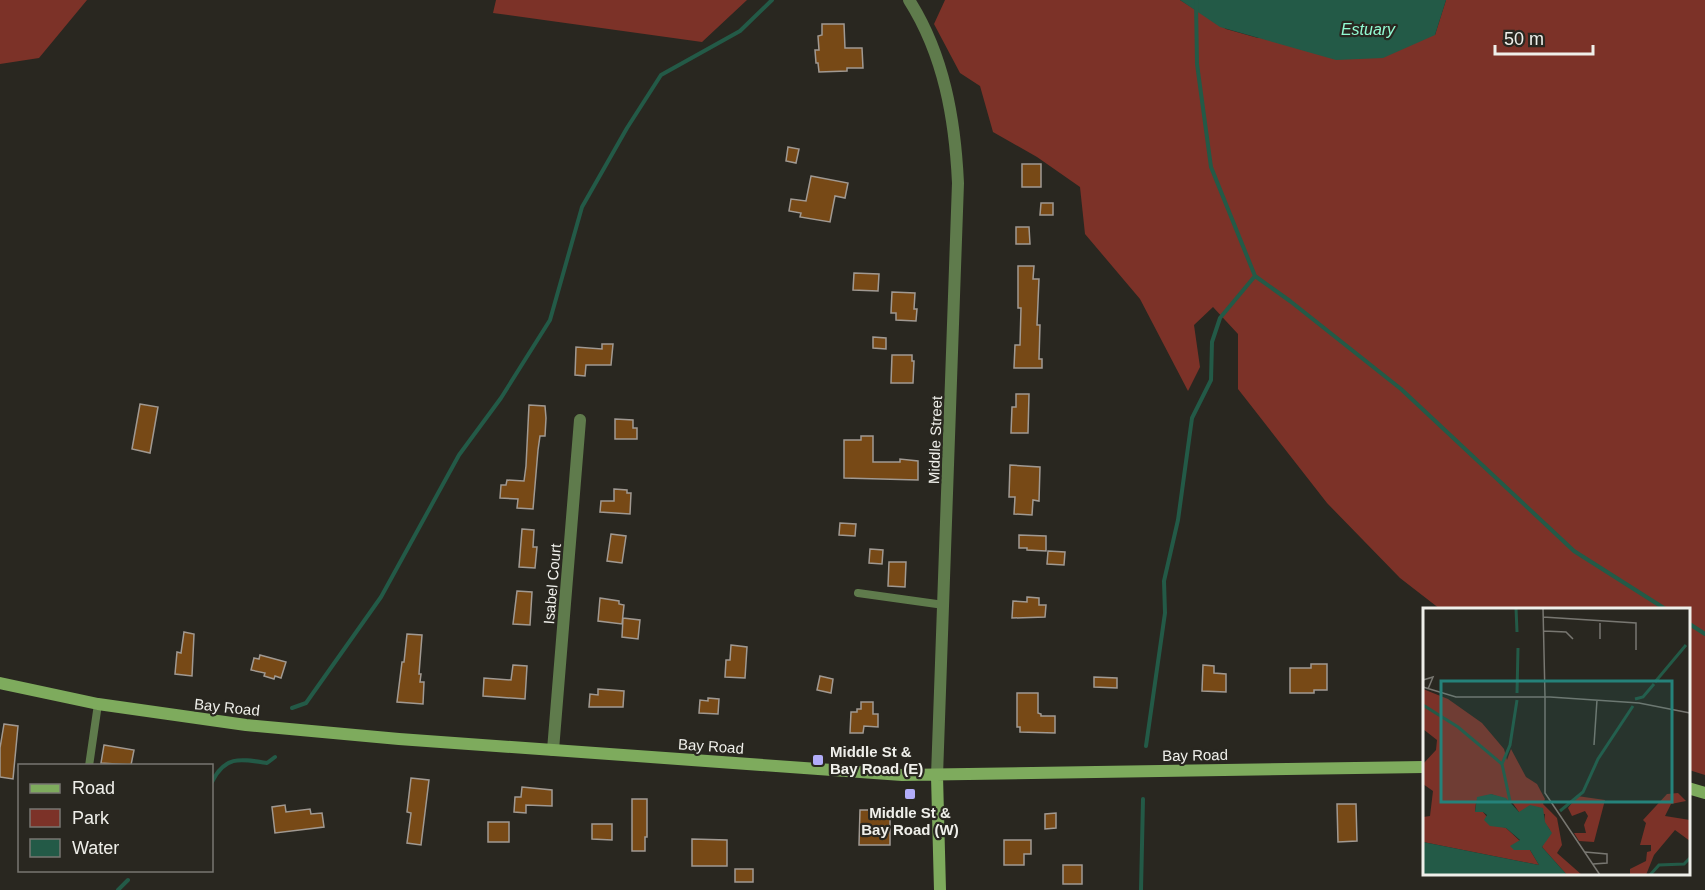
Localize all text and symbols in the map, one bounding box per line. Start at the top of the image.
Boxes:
scale bar [1495,18,1592,56]
water label: Estuary [1341,21,1396,38]
text: 50 m [1504,29,1544,49]
street label: Middle Street [925,395,945,484]
street label: Isabel Court [540,542,564,625]
inset map [1423,608,1690,875]
street label: Bay Road [193,695,261,719]
street label: Bay Road [678,735,744,757]
place label: Middle St & Bay Road (E) [830,743,923,777]
street label: Bay Road [1162,746,1228,764]
marker: Middle St & Bay Road (E) [811,753,825,767]
legend [18,764,213,872]
text: Road [72,778,115,798]
marker: Middle St & Bay Road (W) [903,787,917,801]
place label: Middle St & Bay Road (W) [861,804,959,838]
text: Park [72,808,110,828]
text: Water [72,838,119,858]

